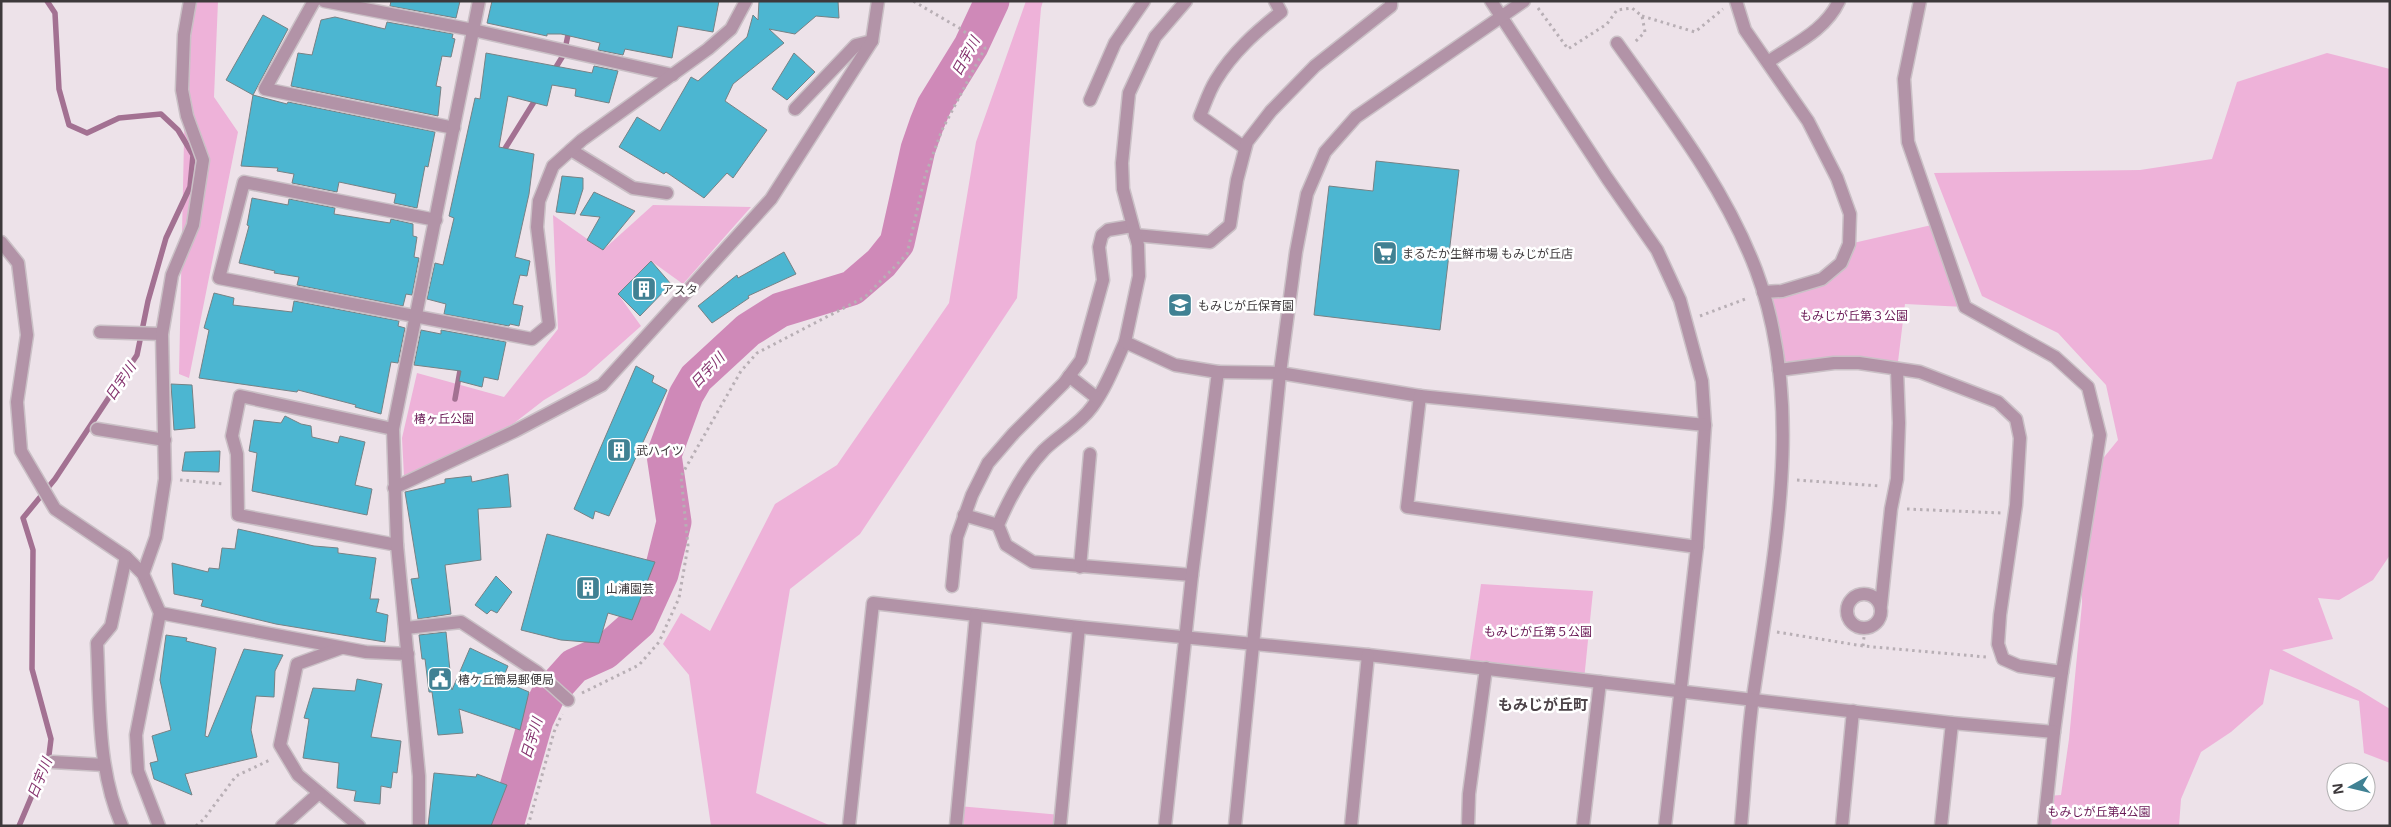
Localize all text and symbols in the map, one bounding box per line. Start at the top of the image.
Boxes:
water label: 日宇川 [947,31,984,79]
supermarket icon: まるたか生鮮市場 もみじが丘店 [1372,240,1398,266]
place label: まるたか生鮮市場 もみじが丘店 [1402,245,1573,262]
building icon: アスタ [631,276,657,302]
place label: アスタ [662,281,698,298]
school or university icon: もみじが丘保育園 [1167,292,1193,318]
place label: もみじが丘保育園 [1198,297,1294,314]
park label: もみじが丘第３公園 [1800,307,1908,324]
water label: 日宇川 [686,347,730,392]
water label: 日宇川 [100,357,141,404]
park label: 椿ヶ丘公園 [414,410,474,427]
building icon: 武ハイツ [606,437,632,463]
place label: 武ハイツ [636,442,684,459]
building icon: 山浦園芸 [575,575,601,601]
place label: 山浦園芸 [606,580,654,597]
park label: もみじが丘第５公園 [1484,623,1592,640]
public building icon: 椿ケ丘簡易郵便局 [427,666,453,692]
place label: 椿ケ丘簡易郵便局 [458,671,554,688]
district label: もみじが丘町 [1498,694,1588,714]
water label: 日宇川 [516,713,547,761]
water label: 日宇川 [22,753,56,801]
north arrow [2326,762,2376,812]
text: N [2327,782,2348,796]
park label: もみじが丘第4公園 [2048,803,2150,820]

